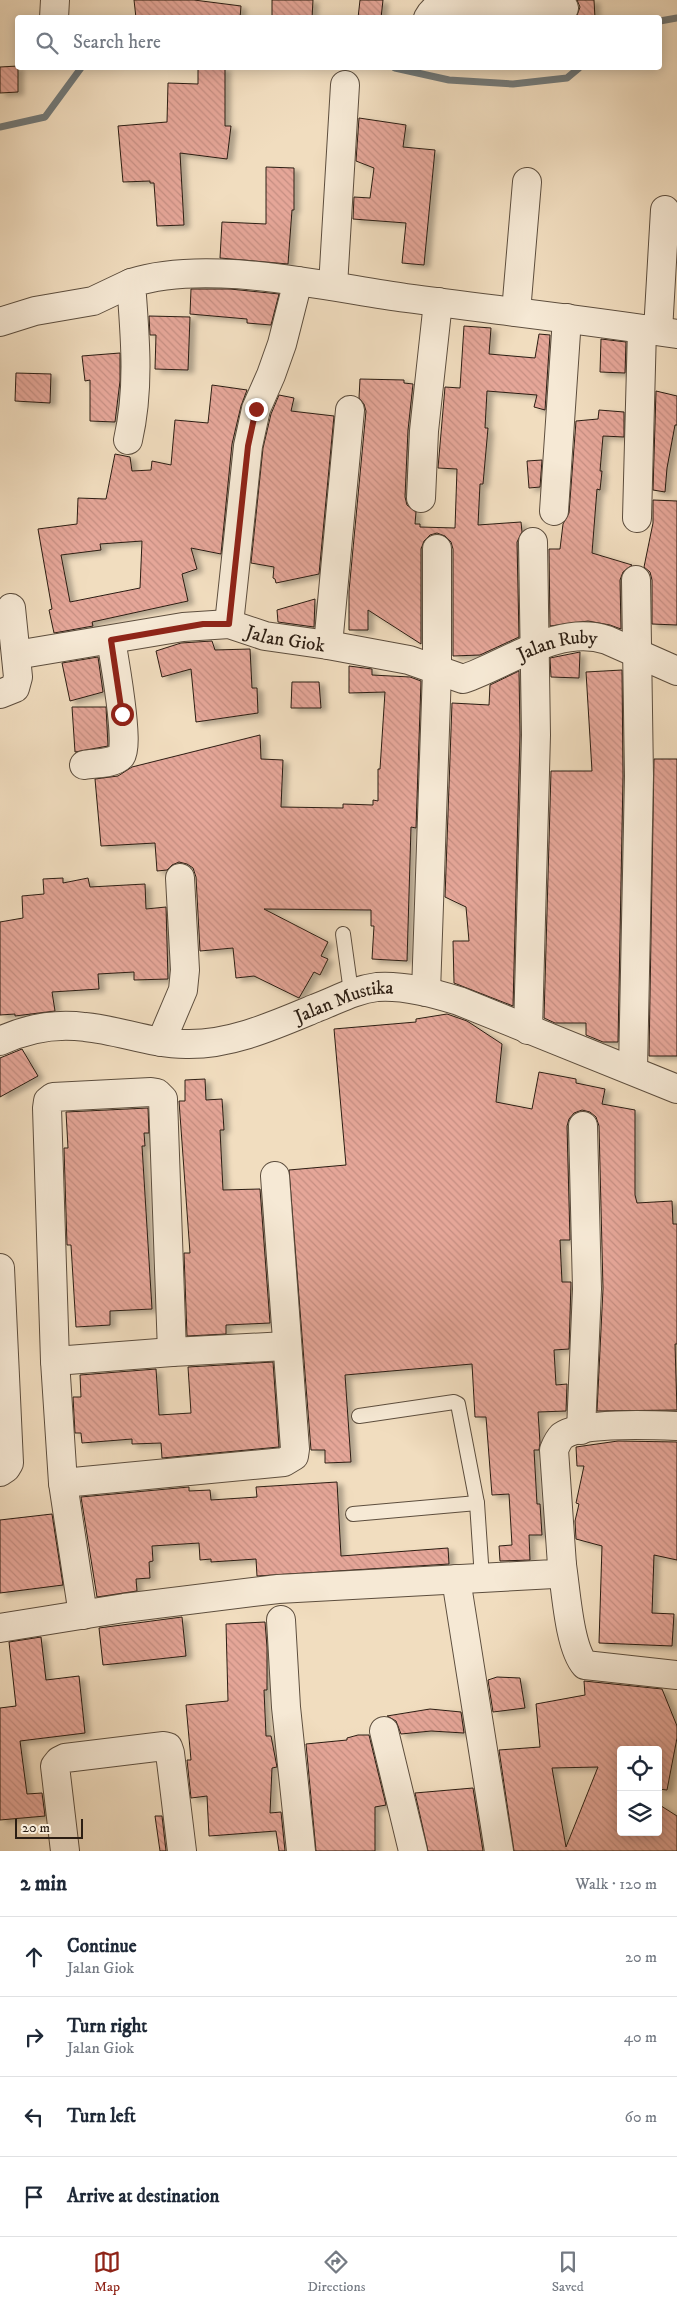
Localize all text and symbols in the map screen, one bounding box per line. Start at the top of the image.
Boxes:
search box [15,15,662,70]
icon: search [33,29,61,57]
text: Search here [73,31,161,54]
route end [245,398,268,421]
street label: Jalan Giok [241,620,327,658]
street label: Jalan Ruby [512,626,600,667]
route start [111,703,134,726]
street label: Jalan Mustika [289,977,394,1030]
map controls [617,1746,662,1836]
button: locate [617,1746,662,1791]
button: layers [617,1791,662,1836]
scale bar [15,1816,82,1839]
text: 20 m [22,1819,50,1837]
text: 2 min [20,1871,67,1897]
text: Walk · 120 m [575,1874,657,1894]
text: Continue [67,1935,137,1958]
icon: ahead [20,1943,48,1971]
text: 20 m [625,1947,657,1967]
text: Jalan Giok [67,1958,134,1978]
text: Turn right [67,2015,147,2038]
icon: right [20,2023,48,2051]
text: 40 m [624,2027,657,2047]
text: Jalan Giok [67,2038,134,2058]
icon: left [20,2103,48,2131]
text: Turn left [67,2105,136,2128]
text: 60 m [625,2107,657,2127]
icon: arrive [20,2183,48,2211]
text: Arrive at destination [67,2185,219,2208]
tab: Map [93,2248,121,2296]
tab: Directions [307,2248,365,2296]
tab: Saved [552,2248,584,2296]

